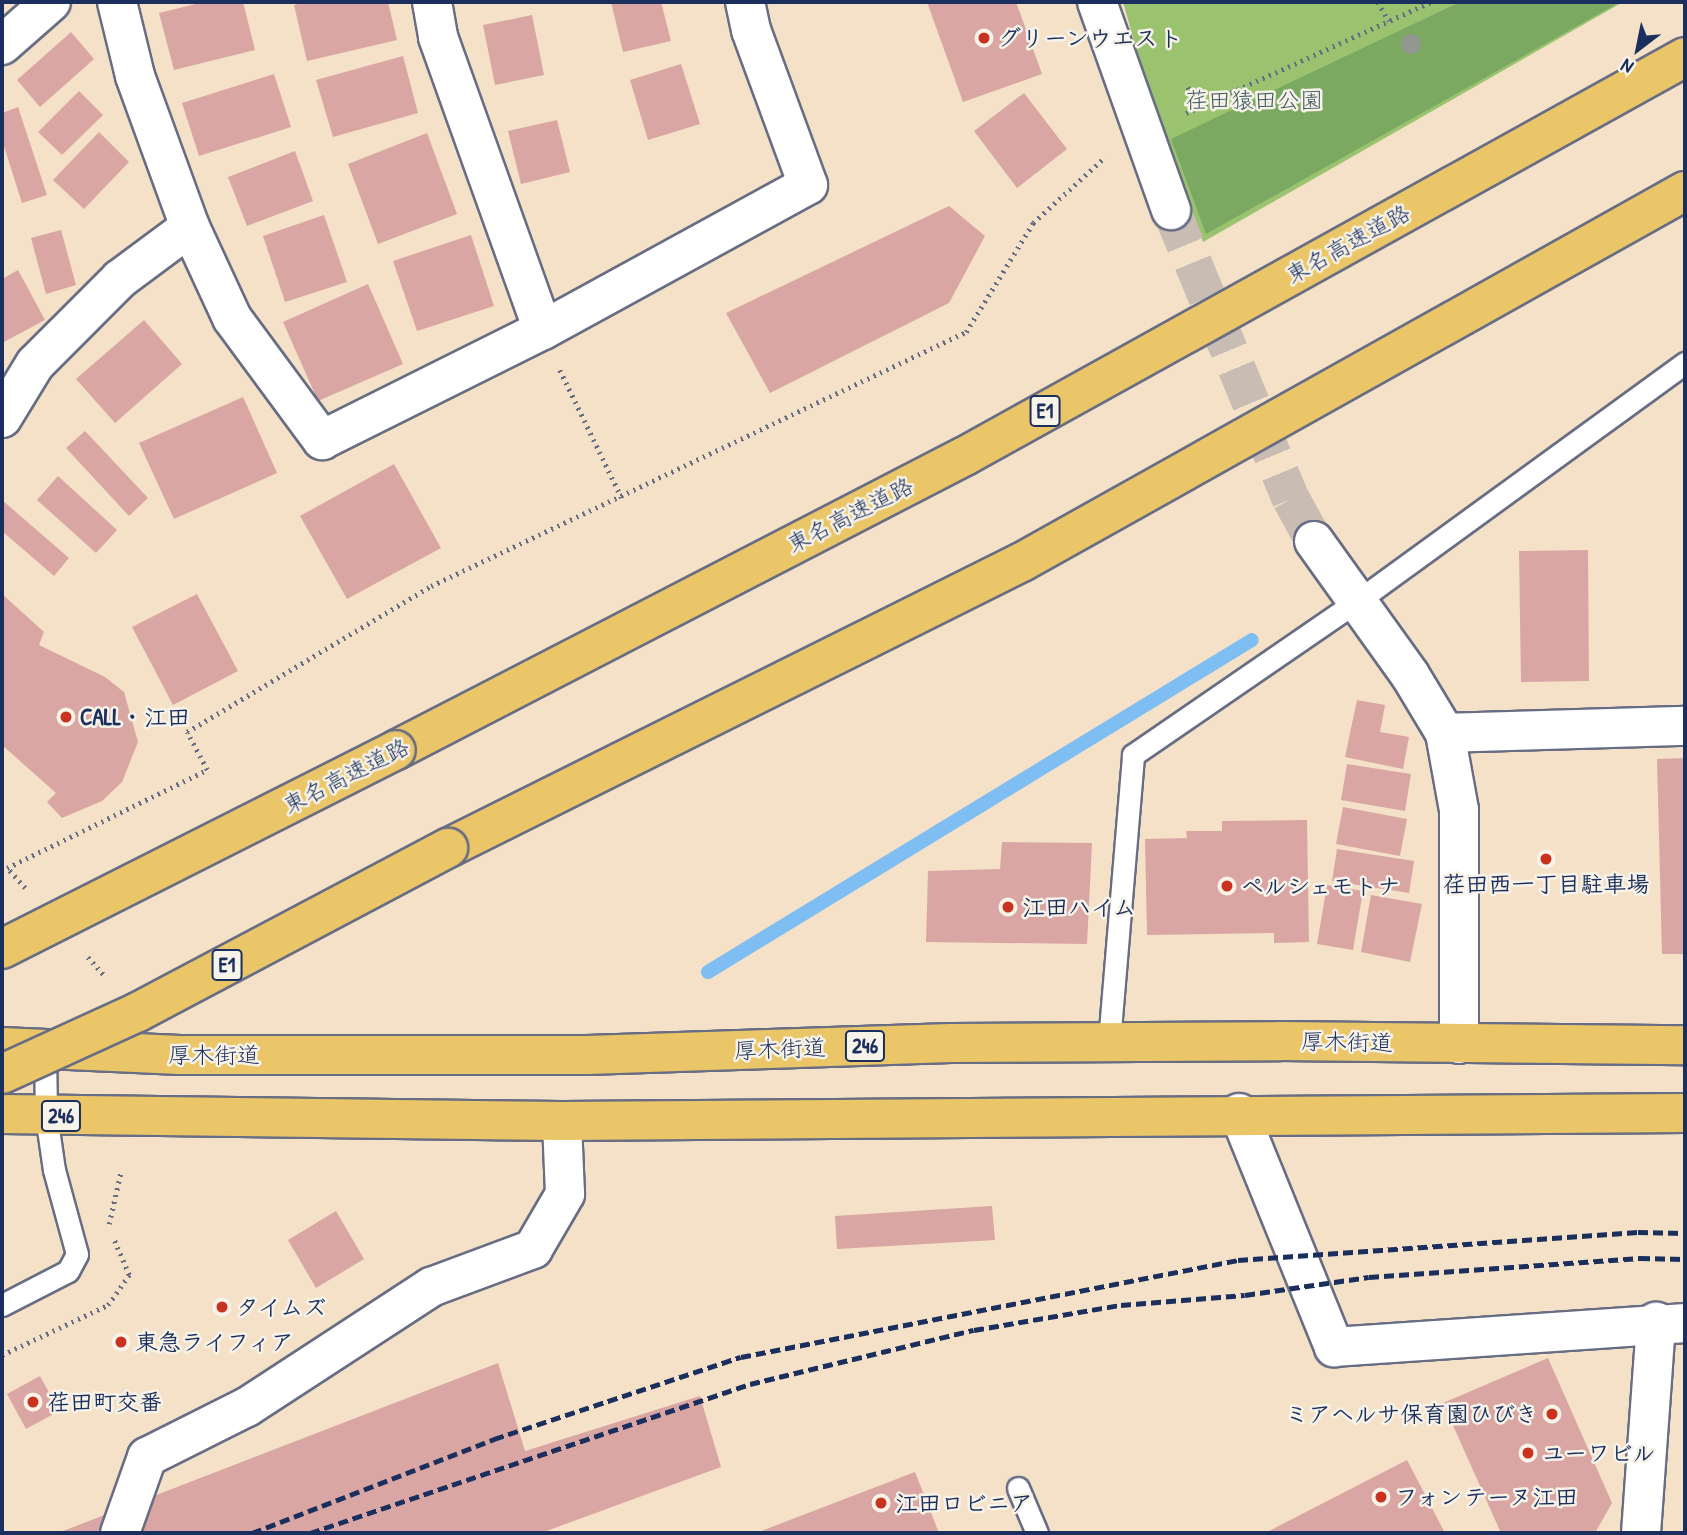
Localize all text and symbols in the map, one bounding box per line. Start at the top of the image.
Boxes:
north arrow [1603,14,1673,84]
place label: グリーンウエスト [998,24,1182,52]
marker: グリーンウエスト [976,30,992,46]
text: N [1616,53,1638,81]
park label: 荏田猿田公園 [1185,86,1323,114]
street label: 東名高速道路 [1281,198,1415,290]
road number: E1 [1029,394,1061,428]
street label: 東名高速道路 [782,471,918,559]
place label: CALL・江田 [80,703,190,731]
marker: CALL・江田 [58,709,74,725]
street label: 東名高速道路 [278,732,414,820]
marker: 荏田西一丁目駐車場 [1538,851,1554,867]
place label: 荏田西一丁目駐車場 [1443,870,1649,898]
place label: ペルシェモトナ [1241,872,1402,900]
marker: ペルシェモトナ [1219,878,1235,894]
place label: 江田ハイム [1022,893,1137,921]
marker: 江田ハイム [1000,899,1016,915]
road number: E1 [211,948,243,982]
street label: 厚木街道 [1301,1027,1393,1057]
road number: 246 [844,1028,886,1064]
street label: 厚木街道 [734,1034,826,1064]
street label: 厚木街道 [168,1041,260,1069]
road number: 246 [40,1098,82,1134]
place label: タイムズ [236,1293,328,1321]
marker: タイムズ [214,1299,230,1315]
place label: 東急ライフィア [135,1328,296,1356]
marker: 東急ライフィア [113,1334,129,1350]
place label: 荏田町交番 [47,1388,162,1416]
marker: 荏田町交番 [25,1394,41,1410]
place label: ミアヘルサ保育園ひびき [1285,1400,1538,1428]
marker: ミアヘルサ保育園ひびき [1544,1406,1560,1422]
place label: ユーワビル [1542,1439,1656,1467]
marker: ユーワビル [1520,1445,1536,1461]
place label: フォンテーヌ江田 [1395,1483,1579,1511]
place label: 江田ロビニア [895,1489,1033,1517]
marker: フォンテーヌ江田 [1373,1489,1389,1505]
marker: 江田ロビニア [873,1495,889,1511]

